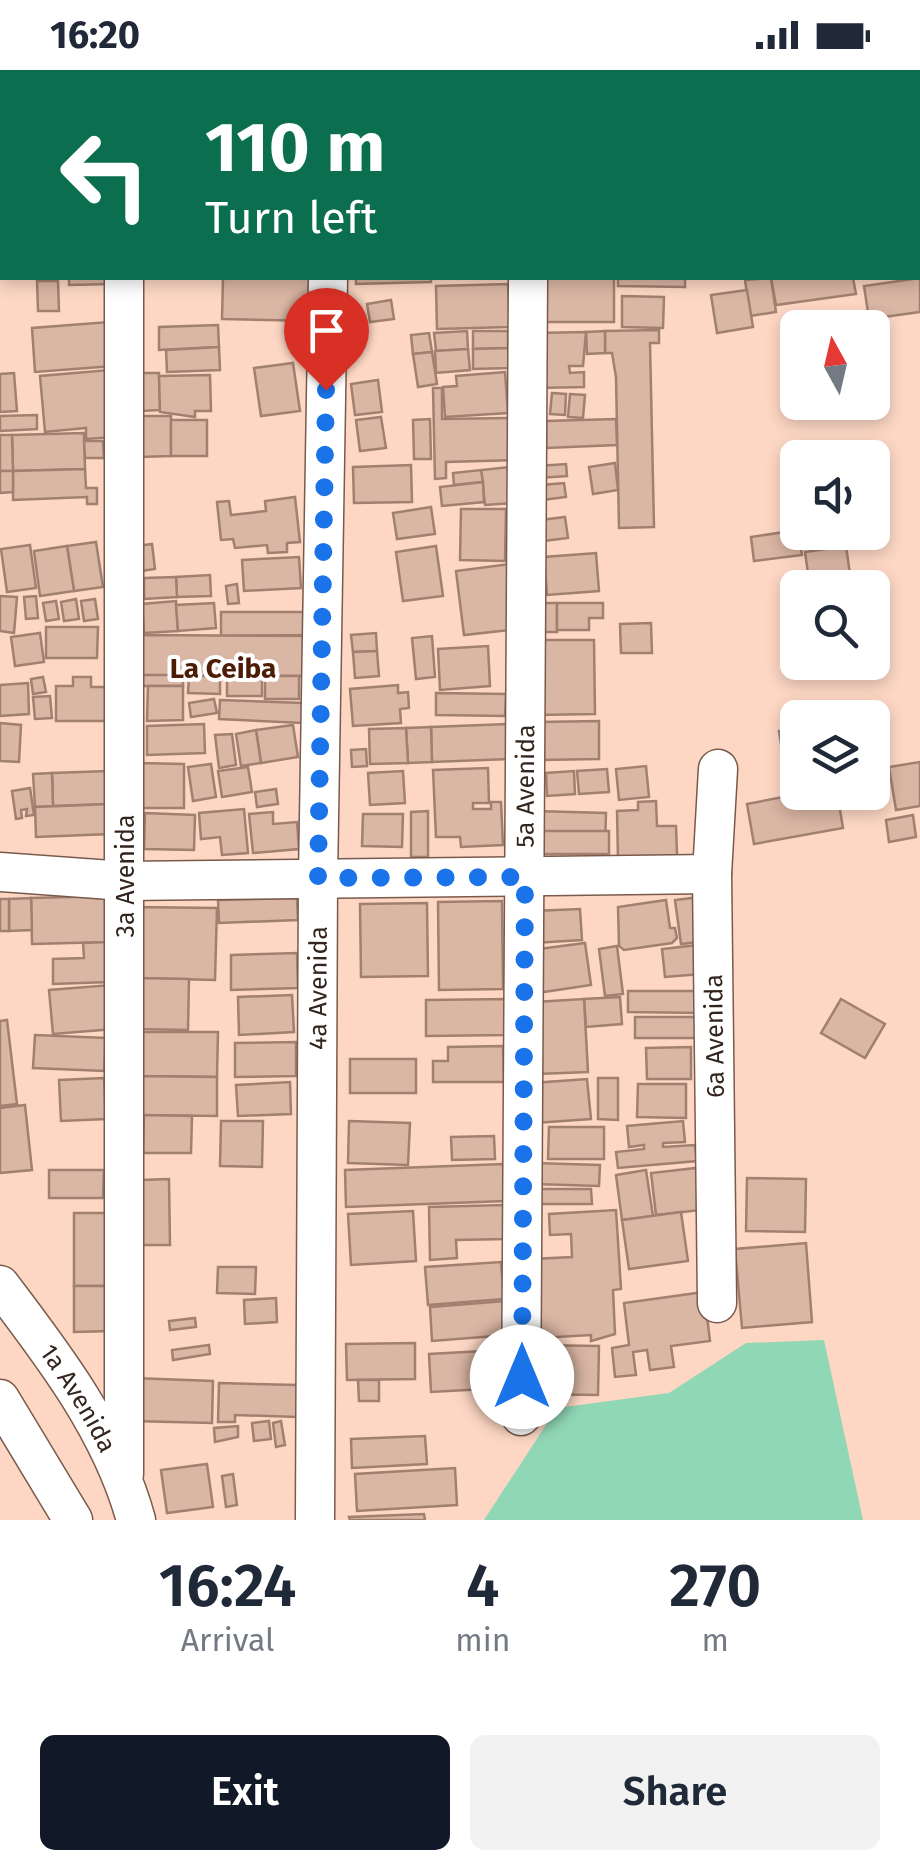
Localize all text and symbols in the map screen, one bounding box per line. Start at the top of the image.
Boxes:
text: 16:20 [50,12,140,58]
text: 110 m [205,106,385,190]
icon: left [40,110,170,240]
text: Turn left [205,191,377,245]
pin [284,288,369,391]
icon: arrive [299,303,354,358]
north arrow [780,310,890,420]
map controls [780,310,890,810]
button: sound [780,440,890,550]
button: search [780,570,890,680]
district label: La Ceiba [170,652,276,685]
button: layers [780,700,890,810]
street label: 5a Avenida [510,724,541,848]
street label: 3a Avenida [111,814,141,938]
street label: 4a Avenida [303,926,334,1050]
street label: 6a Avenida [699,974,731,1098]
position arrow [470,1325,574,1429]
street label: 1a Avenida [33,1339,122,1458]
text: 16:24 [159,1550,296,1622]
text: 4 [466,1550,500,1622]
text: 270 [669,1550,761,1622]
text: Arrival [181,1621,274,1659]
text: min [455,1621,510,1659]
text: m [701,1621,729,1659]
button: Exit [40,1735,450,1850]
button: Share [470,1735,880,1850]

